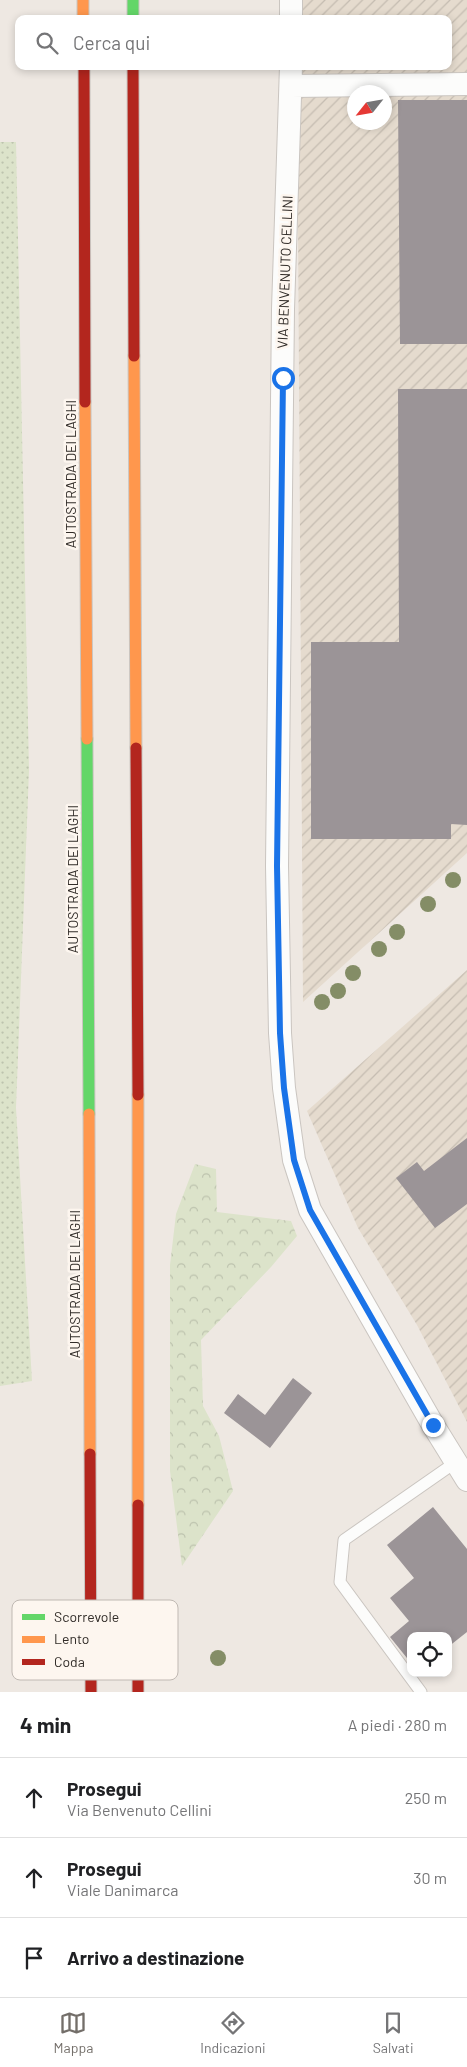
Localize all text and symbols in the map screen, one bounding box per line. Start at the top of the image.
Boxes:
search box [15,15,452,70]
icon: search [33,29,61,57]
text: Cerca qui [73,31,150,54]
north arrow [347,85,392,130]
street label: VIA BENVENUTO CELLINI [273,195,296,349]
route start [272,367,295,390]
street label: AUTOSTRADA DEI LAGHI [62,400,79,548]
street label: AUTOSTRADA DEI LAGHI [64,805,81,953]
street label: AUTOSTRADA DEI LAGHI [66,1210,83,1358]
route end [422,1414,445,1437]
legend [12,1600,178,1680]
text: Scorrevole [54,1608,119,1625]
text: Lento [54,1630,89,1647]
map controls [407,1632,452,1677]
button: locate [407,1632,452,1677]
text: Coda [54,1653,85,1670]
text: 4 min [20,1712,71,1737]
text: A piedi · 280 m [348,1715,447,1734]
text: Prosegui [67,1777,142,1800]
icon: ahead [20,1784,48,1812]
text: 250 m [405,1788,447,1807]
text: Via Benvenuto Cellini [67,1800,212,1819]
text: Prosegui [67,1857,142,1880]
icon: ahead [20,1864,48,1892]
text: 30 m [413,1868,447,1887]
text: Viale Danimarca [67,1880,178,1899]
icon: arrive [20,1944,48,1972]
text: Arrivo a destinazione [67,1946,245,1969]
tab: Mappa [54,2009,93,2056]
tab: Indicazioni [200,2009,266,2056]
tab: Salvati [373,2009,413,2056]

